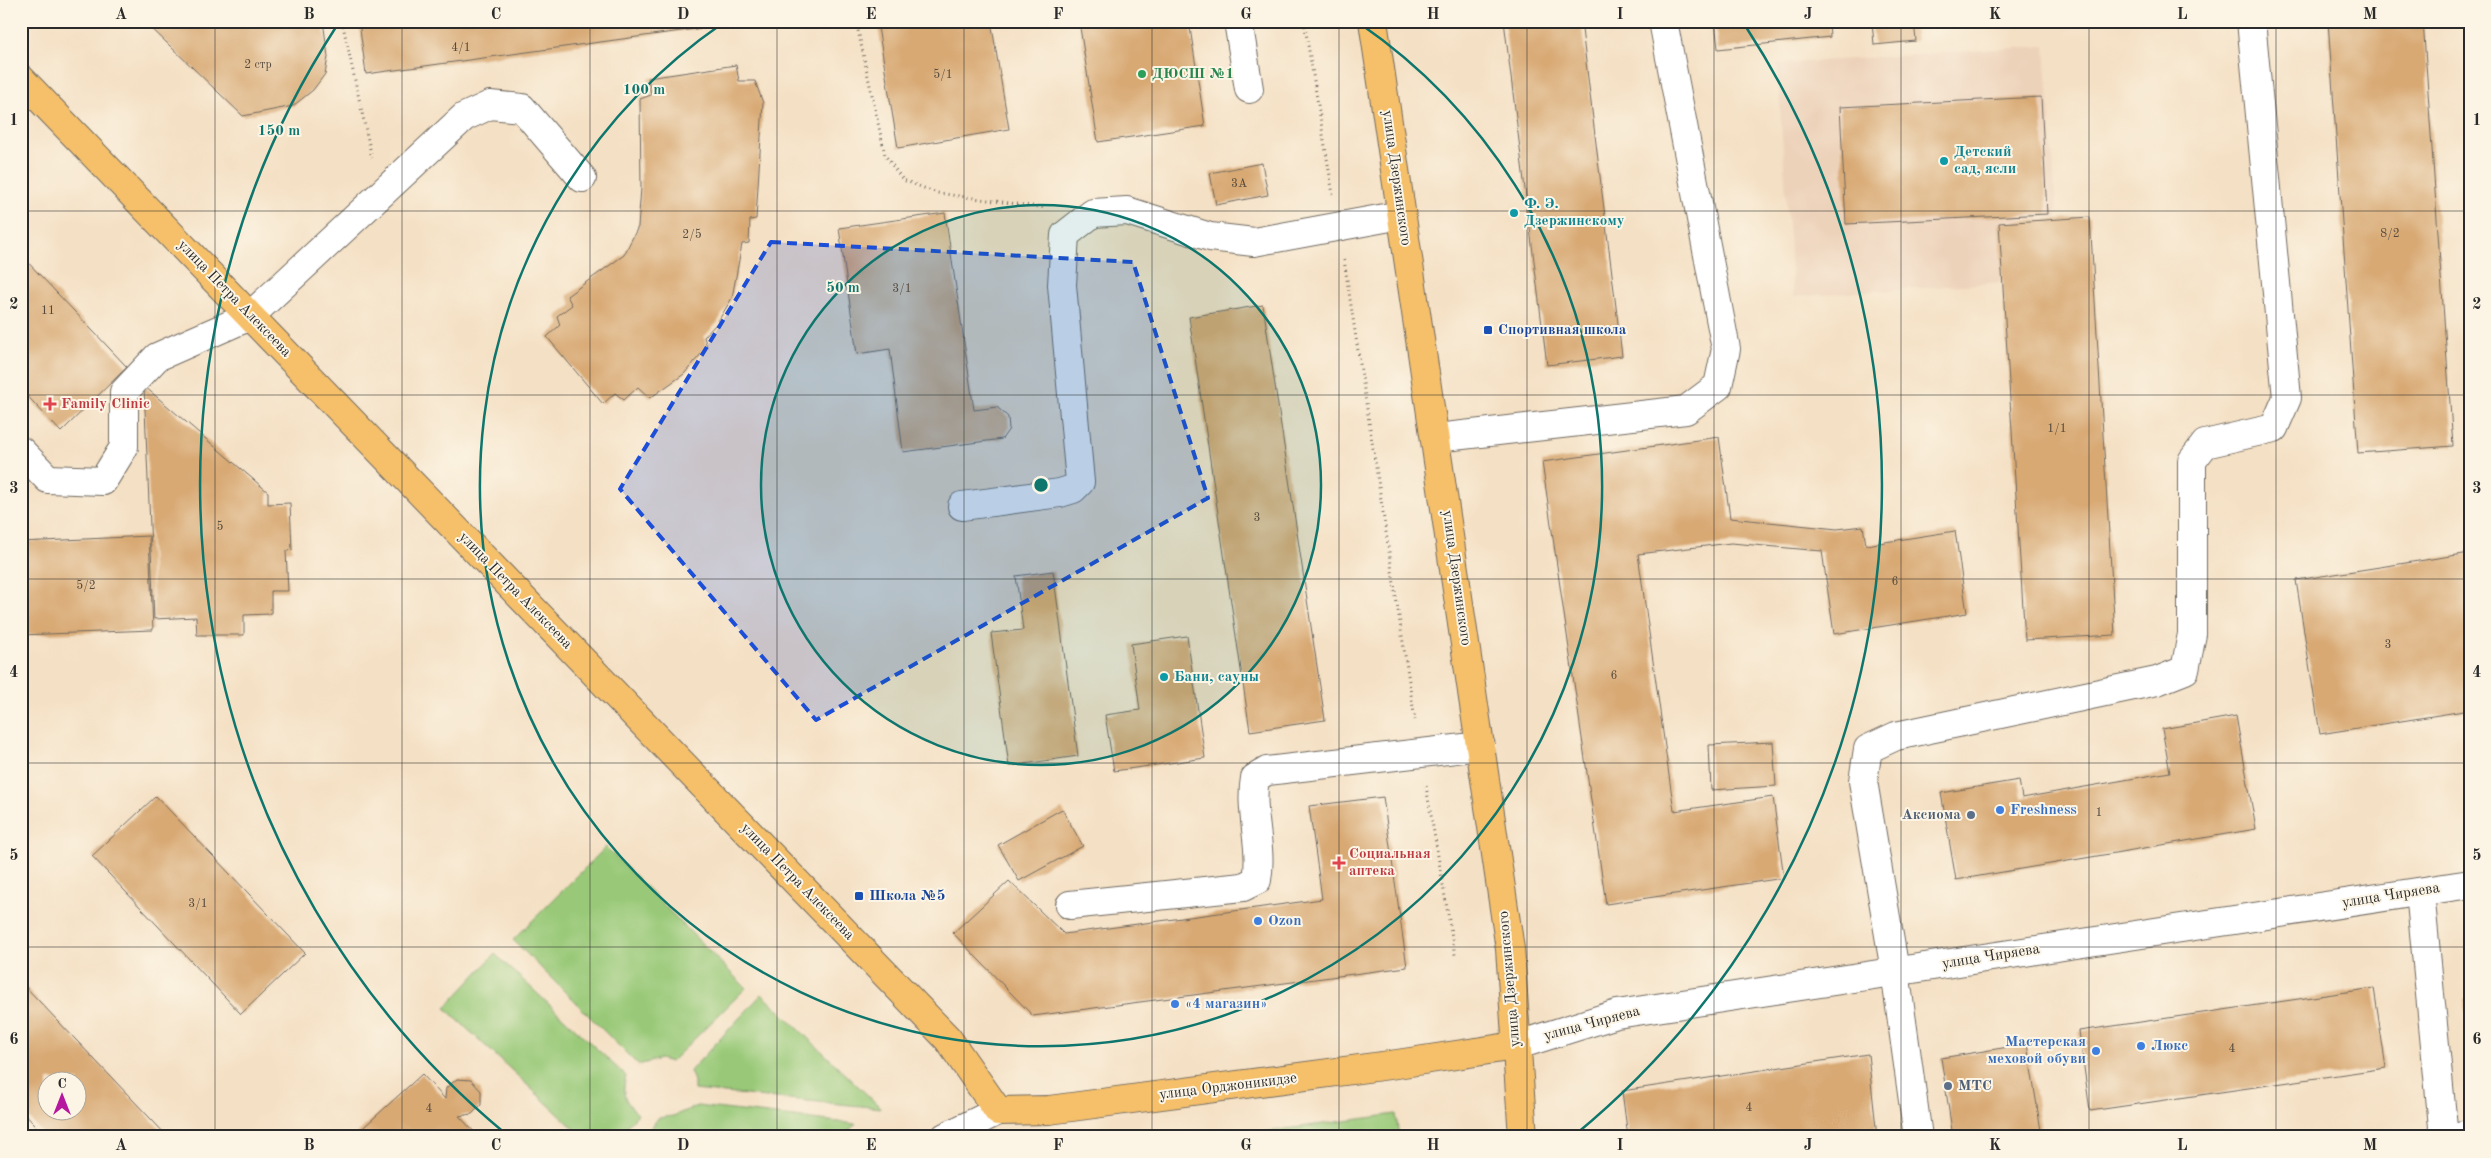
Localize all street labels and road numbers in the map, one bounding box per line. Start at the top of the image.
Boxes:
street label: улица Дзержинского [1379,109,1413,247]
street label: улица Петра Алексеева [174,238,294,361]
street label: улица Дзержинского [1439,509,1473,647]
street label: улица Петра Алексеева [455,530,575,653]
street label: улица Петра Алексеева [737,821,857,944]
street label: улица Чиряева [2341,881,2441,911]
street label: улица Дзержинского [1497,910,1523,1048]
street label: улица Чиряева [1941,942,2041,972]
street label: улица Чиряева [1542,1004,1642,1044]
street label: улица Орджоникидзе [1158,1071,1298,1103]

